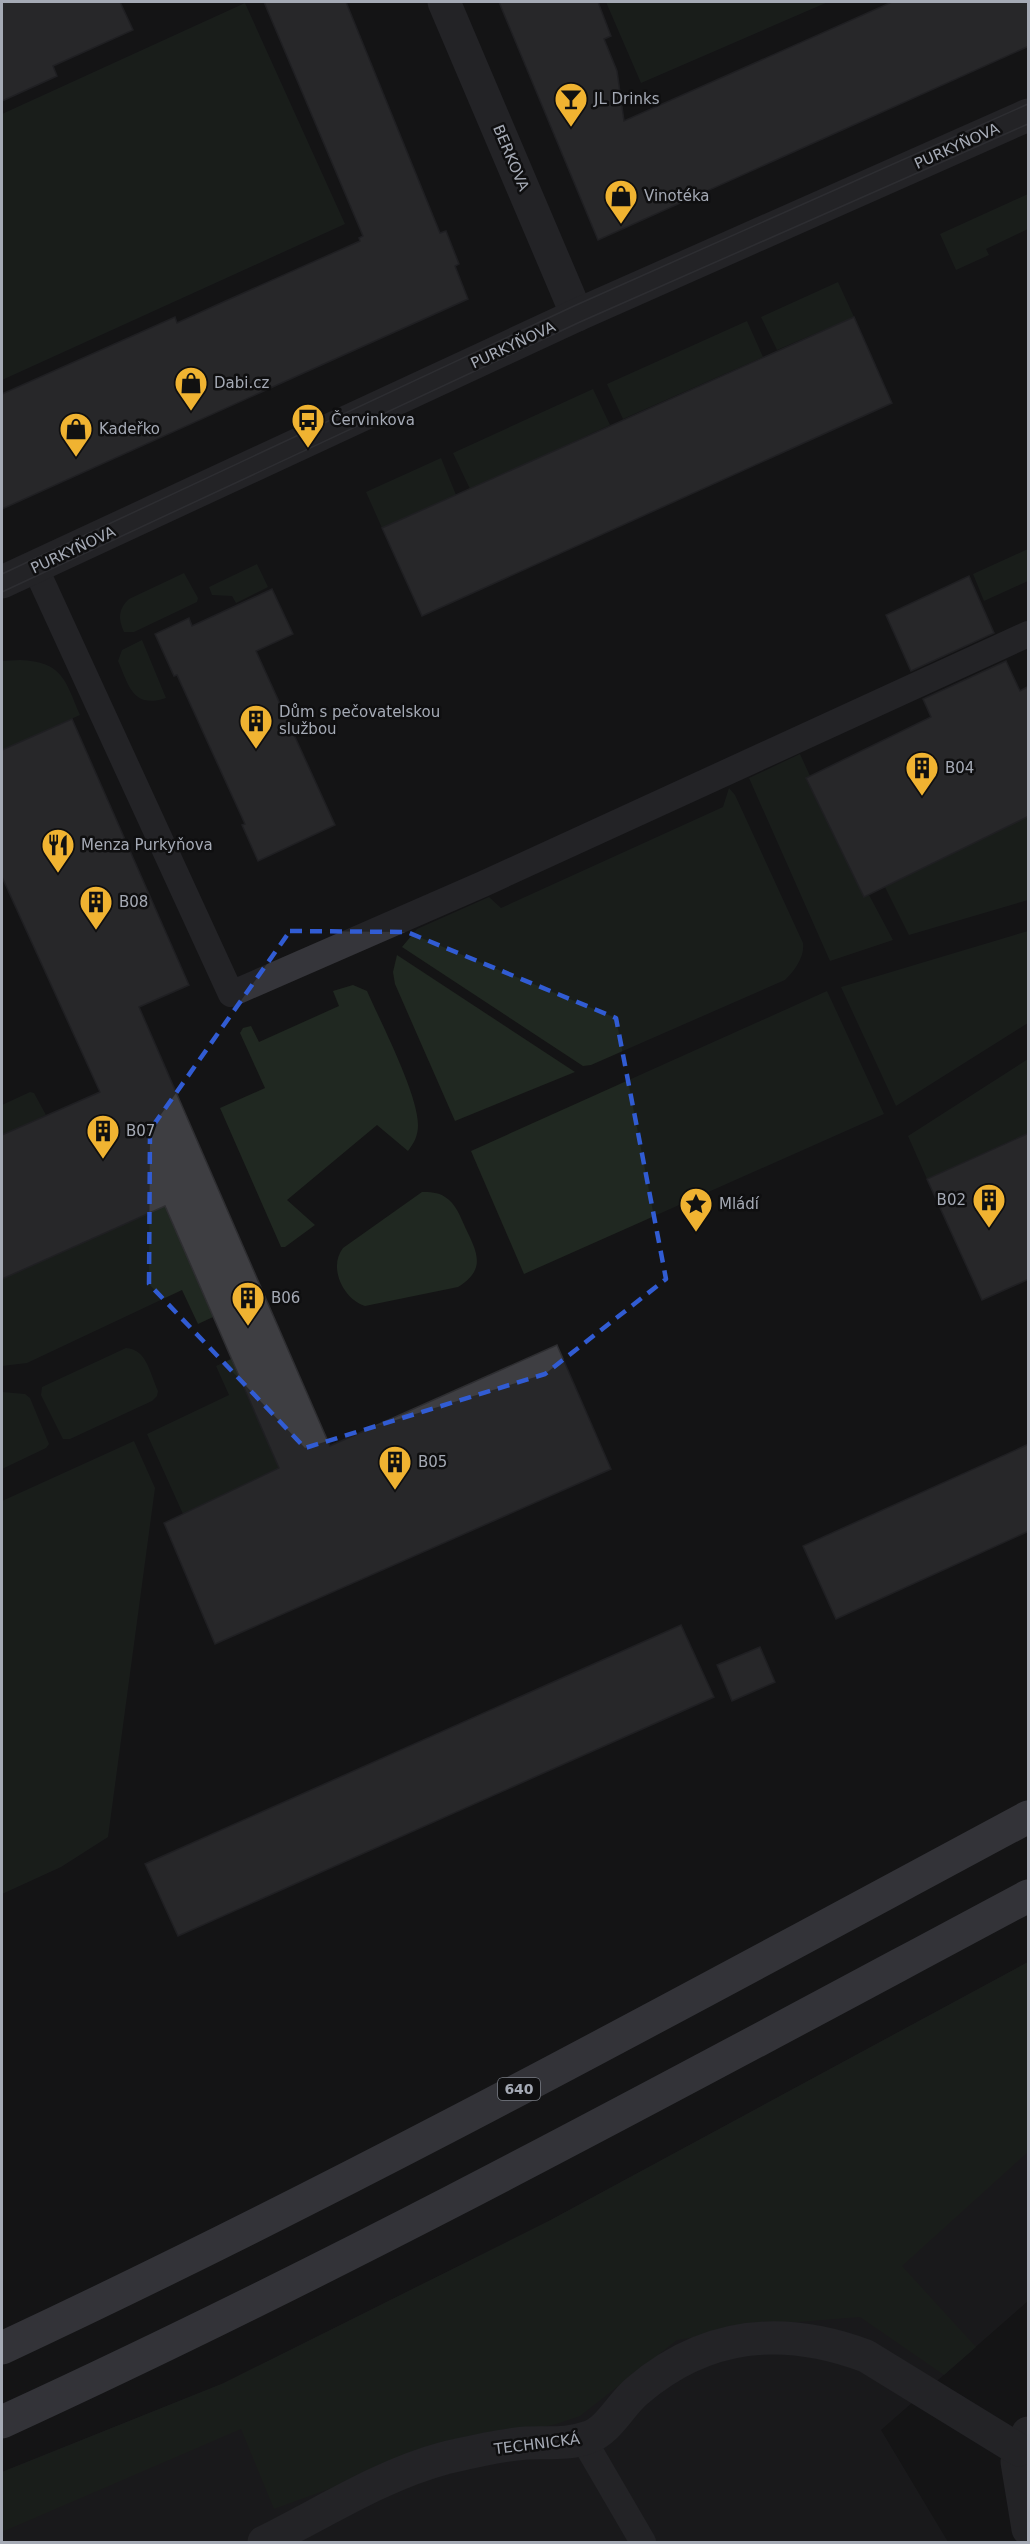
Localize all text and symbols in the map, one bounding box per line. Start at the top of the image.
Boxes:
bar icon: JL Drinks [553,81,589,128]
place label: JL Drinks [593,90,660,108]
street label: PURKYŇOVA [911,118,1003,173]
street label: BERKOVA [489,122,533,195]
shop icon: Vinotéka [603,178,639,225]
place label: Vinotéka [644,187,710,205]
street label: PURKYŇOVA [467,316,559,372]
shop icon: Dabi.cz [173,365,209,412]
place label: Dabi.cz [214,374,269,392]
bus stop icon: Červinkova [290,402,326,449]
place label: Červinkova [331,410,415,429]
shop icon: Kadeřko [58,411,94,458]
place label: Kadeřko [99,420,160,438]
street label: PURKYŇOVA [27,521,119,577]
building icon: Dům s pečovatelskou službou [238,703,274,750]
place label: Dům s pečovatelskou službou [279,703,440,738]
building icon: B04 [904,750,940,797]
place label: B04 [945,759,974,777]
restaurant icon: Menza Purkyňova [40,827,76,874]
place label: Menza Purkyňova [81,836,213,854]
building icon: B08 [78,884,114,931]
place label: B08 [119,893,148,911]
building icon: B07 [85,1113,121,1160]
place label: B07 [126,1122,155,1140]
building icon: B02 [971,1182,1007,1229]
place icon: Mládí [678,1186,714,1233]
place label: B02 [937,1191,966,1209]
place label: Mládí [719,1195,760,1213]
building icon: B06 [230,1280,266,1327]
place label: B06 [271,1289,300,1307]
building icon: B05 [377,1444,413,1491]
place label: B05 [418,1453,447,1471]
road number: 640 [498,2078,540,2100]
street label: TECHNICKÁ [492,2429,582,2458]

